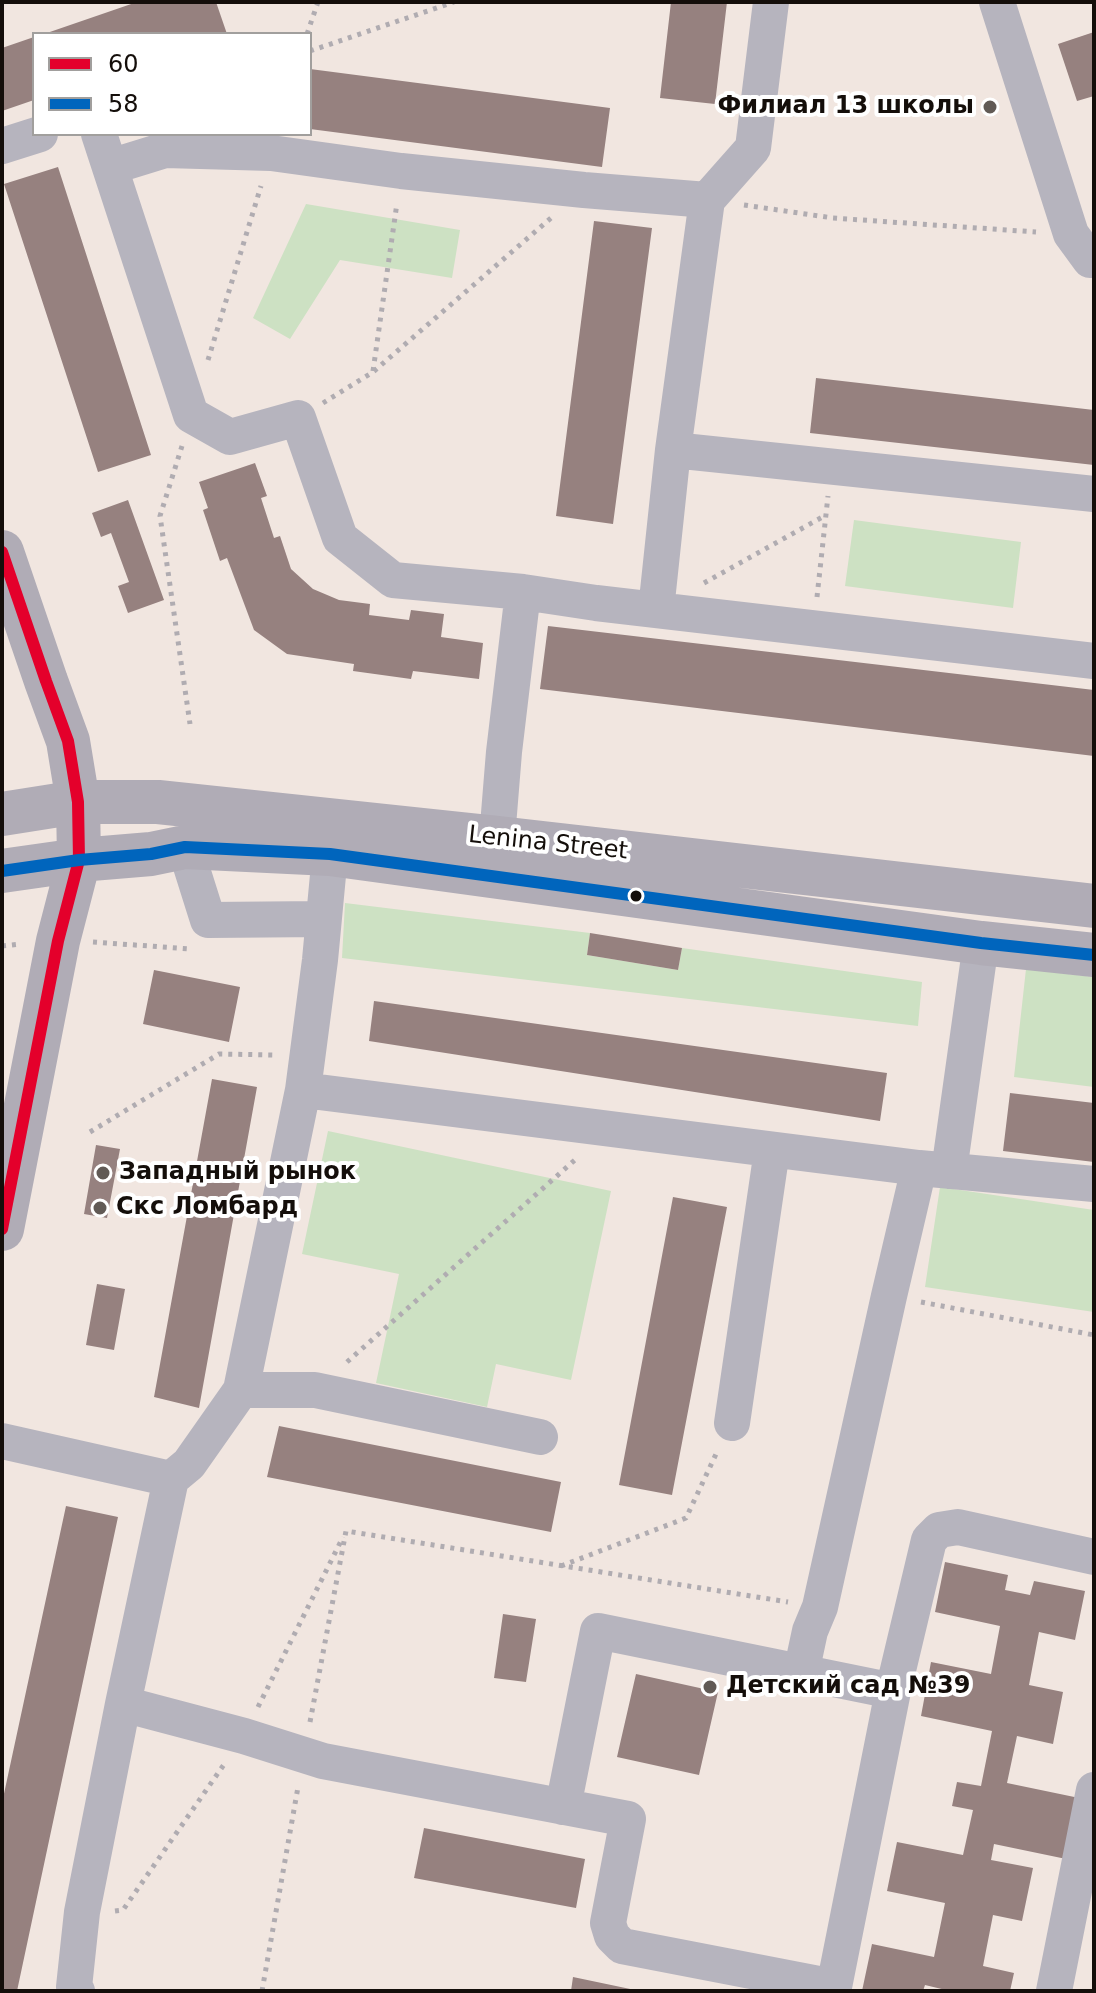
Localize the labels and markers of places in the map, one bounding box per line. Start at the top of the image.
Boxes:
place label: Филиал 13 школы [718,93,974,121]
marker: Филиал 13 школы [981,98,999,116]
unlabelled marker [628,888,644,904]
place label: Западный рынок [119,1159,356,1187]
marker: Западный рынок [94,1164,112,1182]
place label: Скс Ломбард [116,1194,298,1222]
marker: Скс Ломбард [91,1199,109,1217]
place label: Детский сад №39 [726,1673,970,1701]
marker: Детский сад №39 [701,1678,719,1696]

